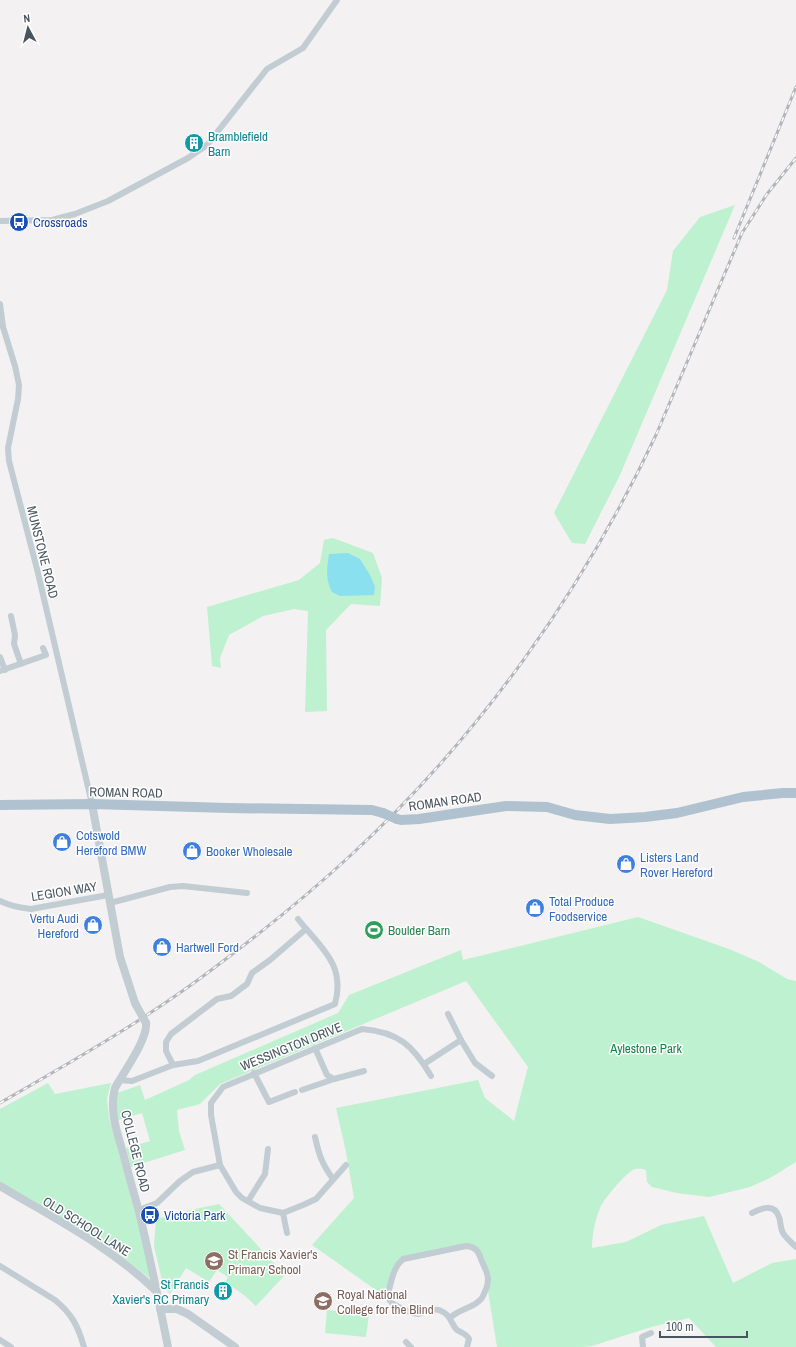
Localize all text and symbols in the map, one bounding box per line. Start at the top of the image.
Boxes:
north arrow [8,8,48,48]
text: N [23,11,31,25]
place label: Bramblefield Barn [208,128,268,160]
building icon: Bramblefield Barn [183,132,205,154]
bus stop icon: Crossroads [8,211,30,233]
place label: Crossroads [33,214,88,231]
street label: MUNSTONE ROAD [23,504,62,600]
street label: ROMAN ROAD [89,783,163,802]
street label: ROMAN ROAD [408,788,483,815]
place label: Cotswold Hereford BMW [76,827,147,859]
shop icon: Cotswold Hereford BMW [51,831,73,853]
shop icon: Booker Wholesale [181,840,203,862]
place label: Booker Wholesale [206,843,293,860]
place label: Listers Land Rover Hereford [640,849,713,881]
shop icon: Listers Land Rover Hereford [615,853,637,875]
street label: LEGION WAY [30,878,98,905]
place label: Total Produce Foodservice [549,893,614,925]
shop icon: Total Produce Foodservice [524,897,546,919]
place label: Vertu Audi Hereford [30,910,79,942]
shop icon: Vertu Audi Hereford [82,914,104,936]
sports icon: Boulder Barn [363,919,385,941]
place label: Boulder Barn [388,922,450,939]
shop icon: Hartwell Ford [151,936,173,958]
place label: Hartwell Ford [176,939,239,956]
street label: WESSINGTON DRIVE [238,1018,345,1075]
park label: Aylestone Park [609,1040,682,1057]
street label: COLLEGE ROAD [117,1108,154,1194]
street label: OLD SCHOOL LANE [40,1193,134,1260]
bus stop icon: Victoria Park [139,1204,161,1226]
place label: Victoria Park [164,1207,226,1224]
place label: St Francis Xavier's Primary School [228,1246,318,1278]
school or university icon: St Francis Xavier's Primary School [203,1250,225,1272]
place label: St Francis Xavier's RC Primary [112,1276,210,1308]
building icon: St Francis Xavier's RC Primary [212,1280,234,1302]
place label: Royal National College for the Blind [337,1286,434,1318]
school or university icon: Royal National College for the Blind [312,1290,334,1312]
scale bar [660,1313,747,1339]
text: 100 m [666,1319,693,1335]

